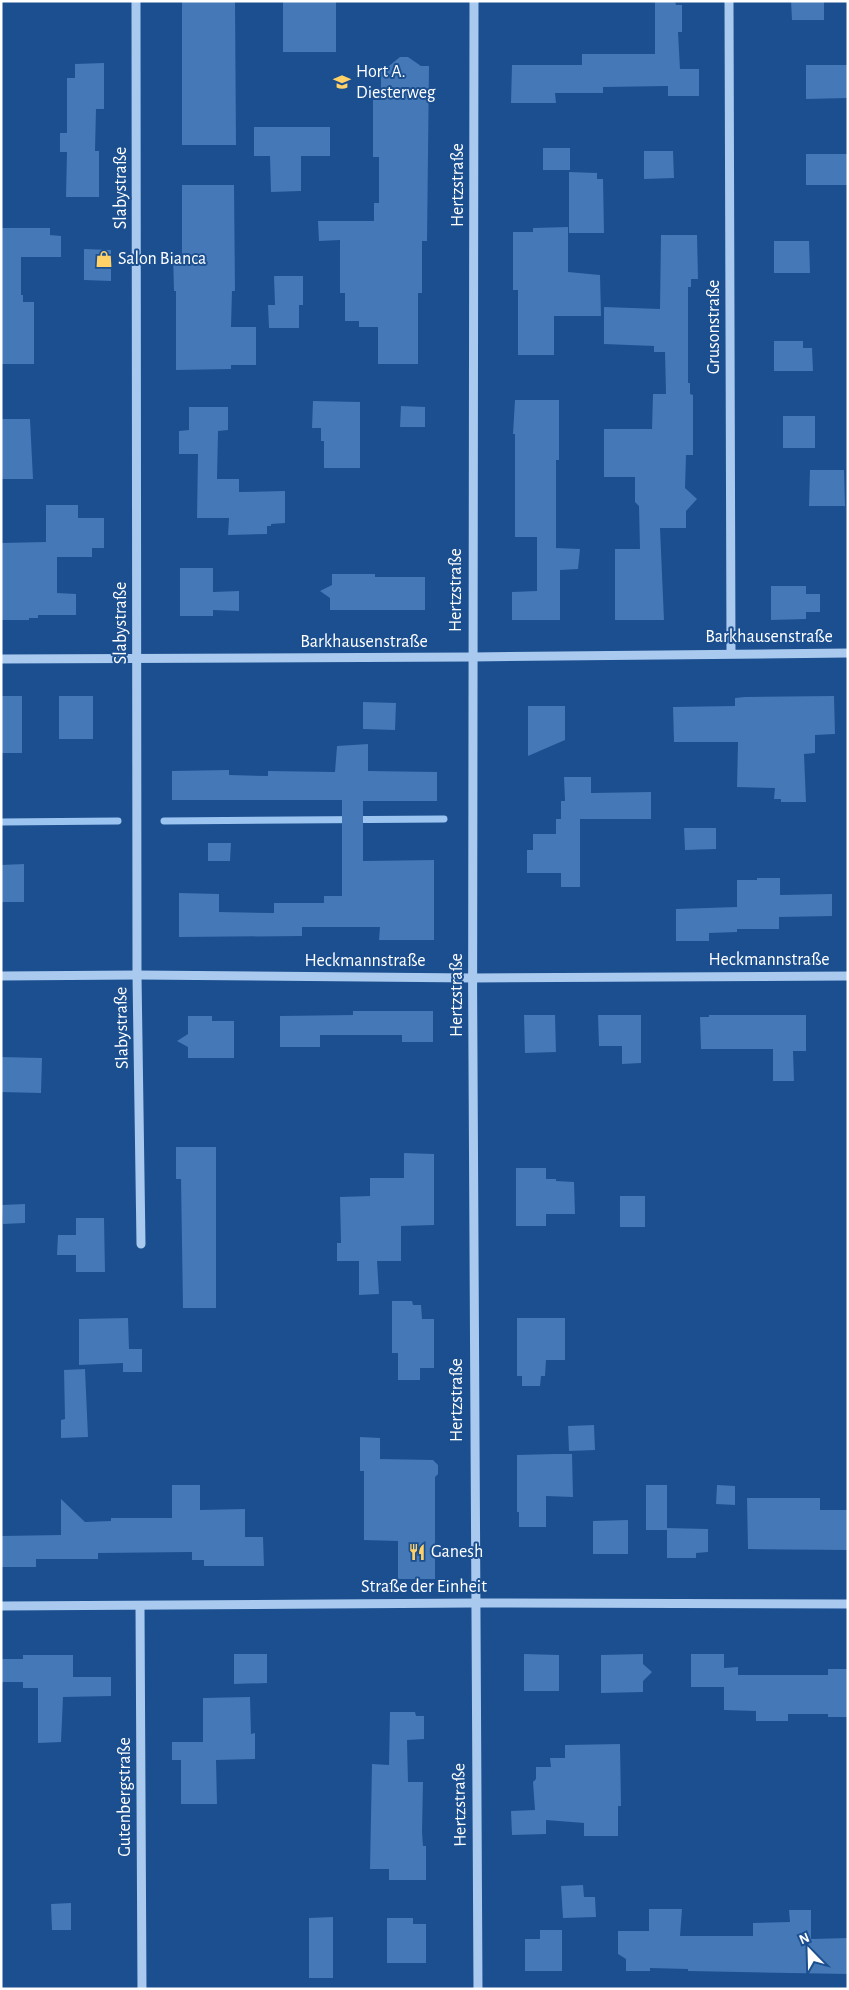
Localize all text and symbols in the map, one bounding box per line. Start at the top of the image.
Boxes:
place label: Hort A. Diesterweg [356,63,436,102]
school or university icon: Hort A. Diesterweg [332,72,352,92]
street label: Hertzstraße [449,143,467,227]
street label: Slabystraße [112,147,130,229]
shop icon: Salon Bianca [94,249,114,269]
place label: Salon Bianca [118,250,206,268]
street label: Grusonstraße [705,280,723,374]
street label: Hertzstraße [447,548,465,632]
street label: Slabystraße [112,582,130,664]
street label: Barkhausenstraße [705,628,833,646]
street label: Barkhausenstraße [300,633,428,651]
street label: Heckmannstraße [709,951,829,969]
street label: Heckmannstraße [305,952,425,970]
street label: Hertzstraße [448,953,466,1037]
street label: Slabystraße [112,987,132,1069]
street label: Hertzstraße [448,1358,466,1442]
restaurant icon: Ganesh [407,1542,427,1562]
place label: Ganesh [431,1543,483,1561]
street label: Straße der Einheit [361,1578,487,1596]
street label: Gutenbergstraße [116,1737,134,1857]
street label: Hertzstraße [450,1763,470,1847]
north arrow [784,1925,834,1975]
text: N [797,1931,812,1947]

